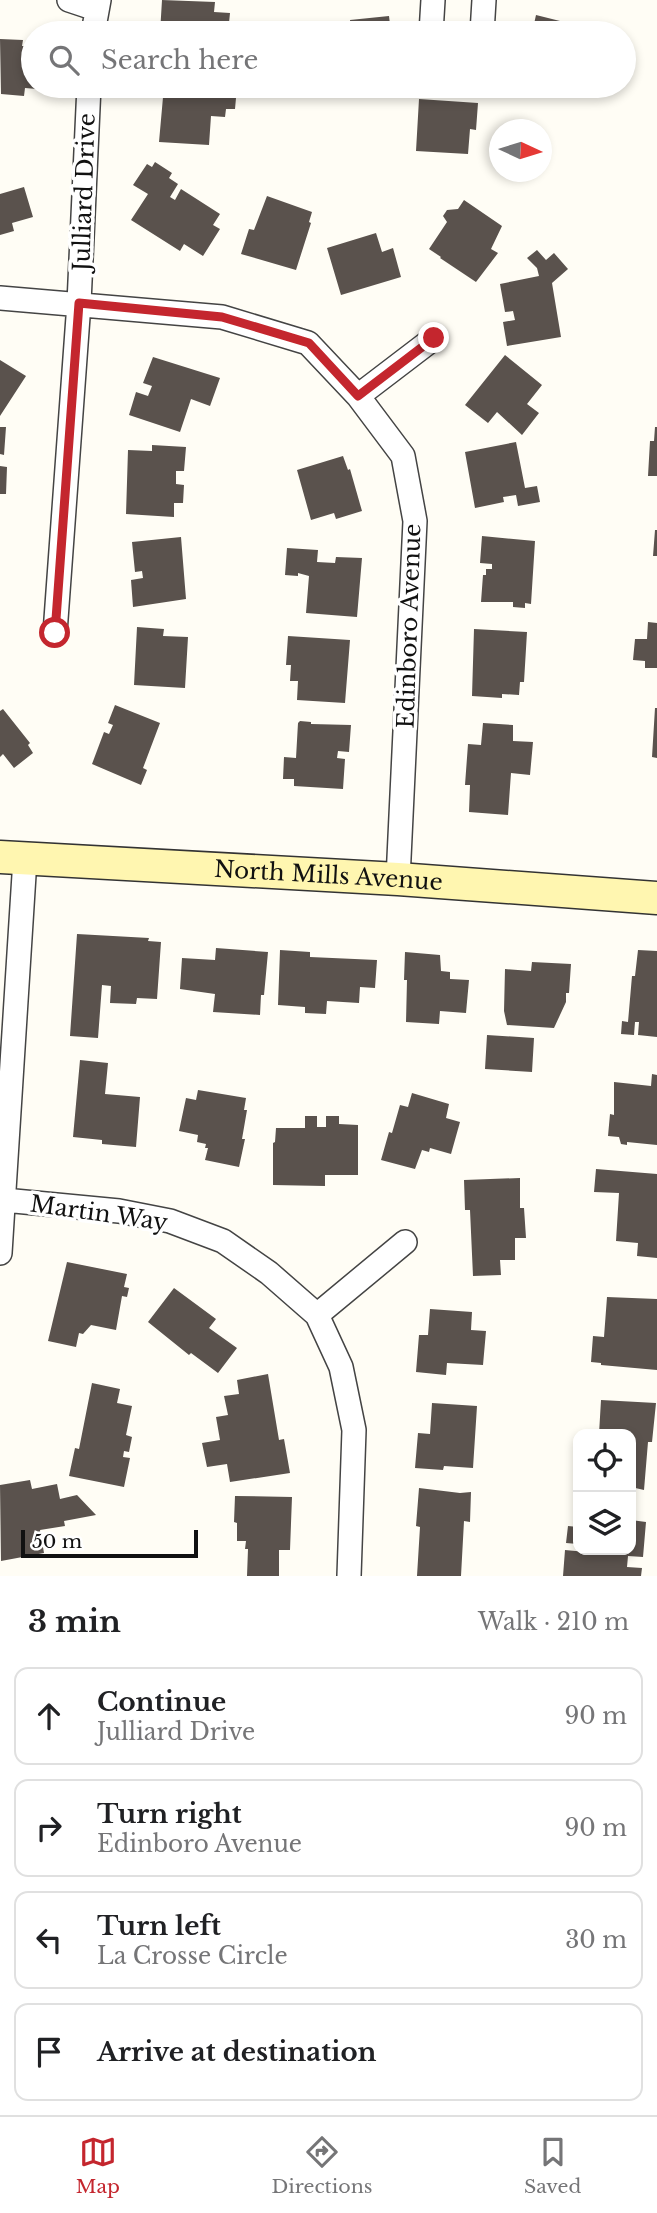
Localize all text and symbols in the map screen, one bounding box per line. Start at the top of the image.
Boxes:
search box [21,21,636,98]
icon: search [45,41,83,79]
text: Search here [101,44,258,76]
street label: Julliard Drive [67,112,101,275]
north arrow [489,119,552,182]
route end [418,322,449,353]
street label: Edinboro Avenue [391,523,427,729]
route start [39,617,70,648]
street label: North Mills Avenue [213,855,444,896]
street label: Martin Way [28,1189,170,1237]
map controls [573,1429,636,1555]
button: locate [573,1429,636,1492]
button: layers [573,1492,636,1555]
scale bar [21,1527,198,1559]
text: 50 m [32,1530,82,1553]
text: 3 min [28,1603,121,1640]
text: Walk · 210 m [478,1608,629,1636]
text: Continue [97,1686,226,1718]
icon: ahead [30,1697,68,1735]
text: 90 m [565,1702,627,1730]
text: Julliard Drive [97,1718,255,1746]
text: Turn right [97,1798,242,1830]
icon: right [30,1809,68,1847]
text: 90 m [565,1814,627,1842]
text: Edinboro Avenue [97,1830,302,1858]
text: Turn left [97,1910,221,1942]
icon: left [30,1921,68,1959]
text: 30 m [565,1926,627,1954]
text: La Crosse Circle [97,1942,288,1970]
icon: arrive [30,2033,68,2071]
text: Arrive at destination [97,2036,377,2068]
tab: Map [76,2133,120,2198]
tab: Directions [271,2133,372,2198]
tab: Saved [524,2133,581,2198]

